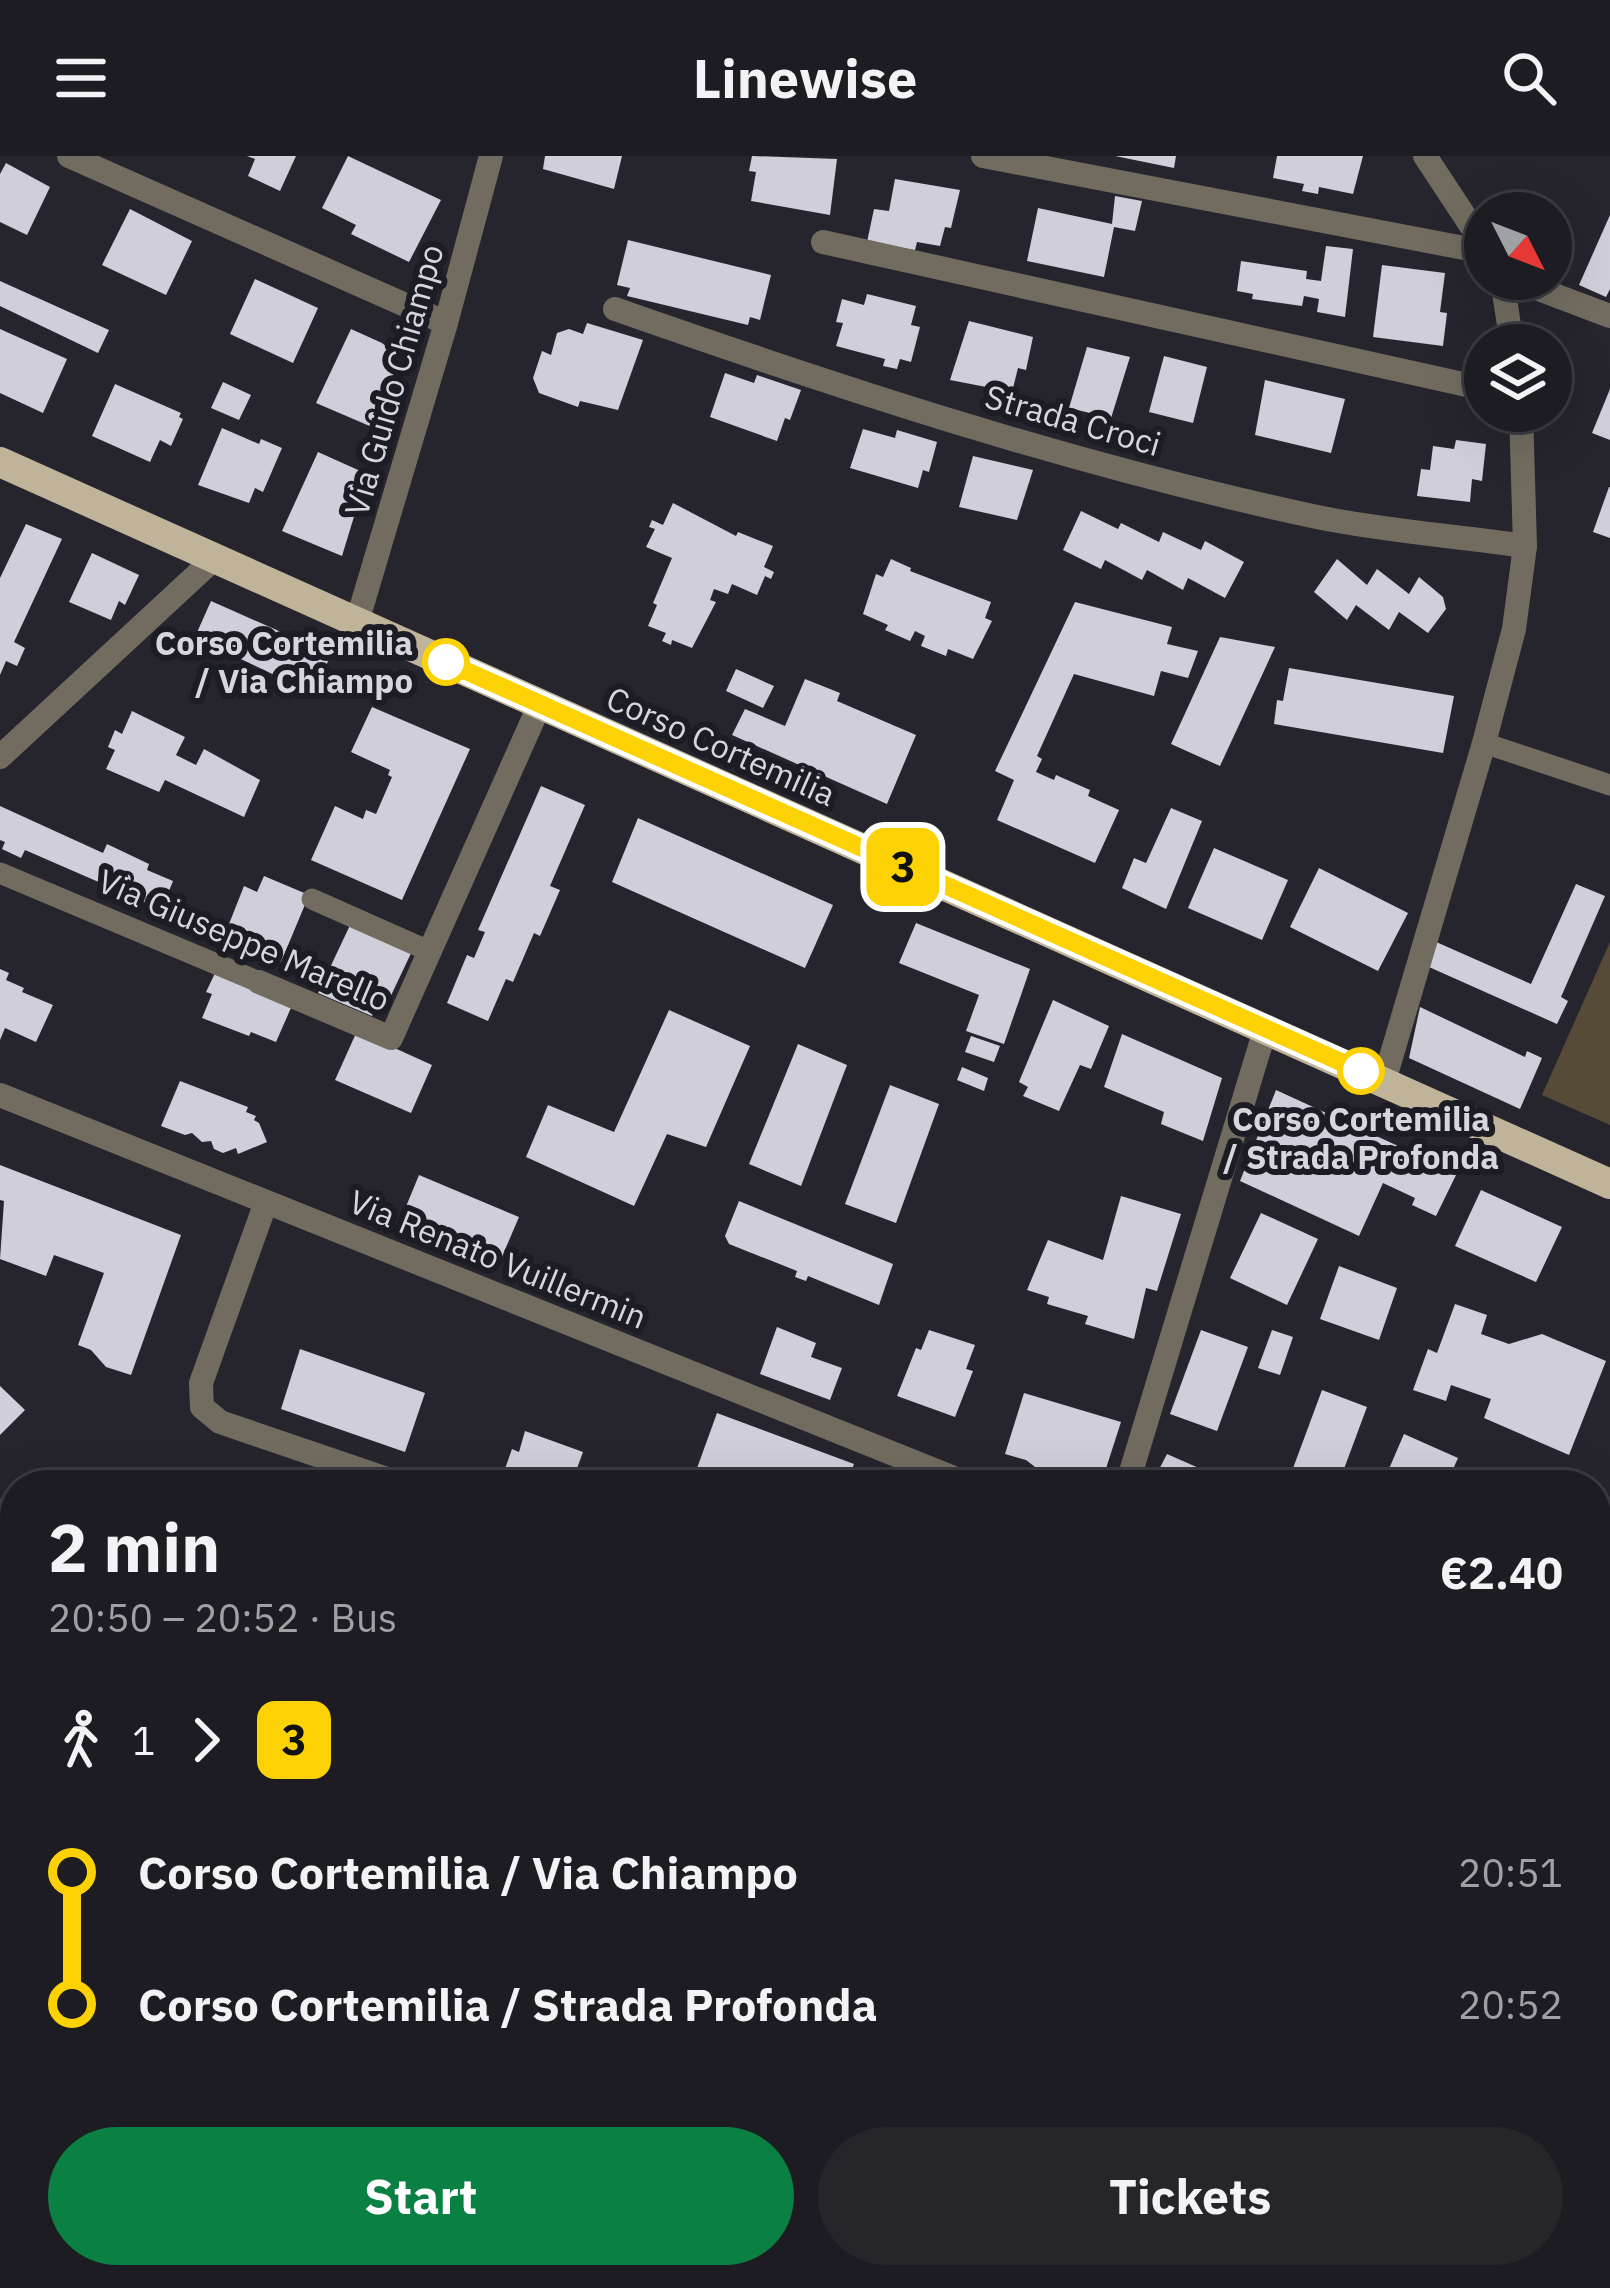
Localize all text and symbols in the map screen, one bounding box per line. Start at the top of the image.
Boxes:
text: Linewise [693,43,917,113]
icon: menu [48,45,114,111]
icon: search [1496,45,1562,111]
north arrow [1464,192,1572,300]
map controls [1464,192,1572,432]
street label: Via Guido Chiampo [334,239,453,521]
button: layers [1464,324,1572,432]
street label: Strada Croci [980,374,1166,465]
place label: Corso Cortemilia / Via Chiampo [155,621,413,702]
marker: Corso Cortemilia / Via Chiampo [424,640,468,684]
street label: Corso Cortemilia [600,676,842,815]
line badge: 3 [864,828,942,906]
text: 3 [890,839,916,894]
street label: Via Giuseppe Marello [92,859,397,1020]
marker: Corso Cortemilia / Strada Profonda [1339,1049,1383,1093]
place label: Corso Cortemilia / Strada Profonda [1223,1097,1499,1178]
street label: Via Renato Vuillermin [343,1179,653,1338]
text: 2 min [48,1504,220,1590]
text: €2.40 [1440,1543,1563,1601]
text: 20:50 – 20:52 · Bus [48,1592,397,1643]
icon: walk [48,1707,114,1773]
icon: forward [173,1707,239,1773]
text: 3 [281,1712,307,1767]
text: 1 [132,1715,155,1766]
text: Corso Cortemilia / Via Chiampo [138,1843,798,1901]
text: 20:51 [1458,1847,1563,1898]
text: Corso Cortemilia / Strada Profonda [138,1975,877,2033]
text: 20:52 [1458,1979,1563,2030]
button: Start [48,2127,794,2265]
button: Tickets [818,2127,1563,2265]

